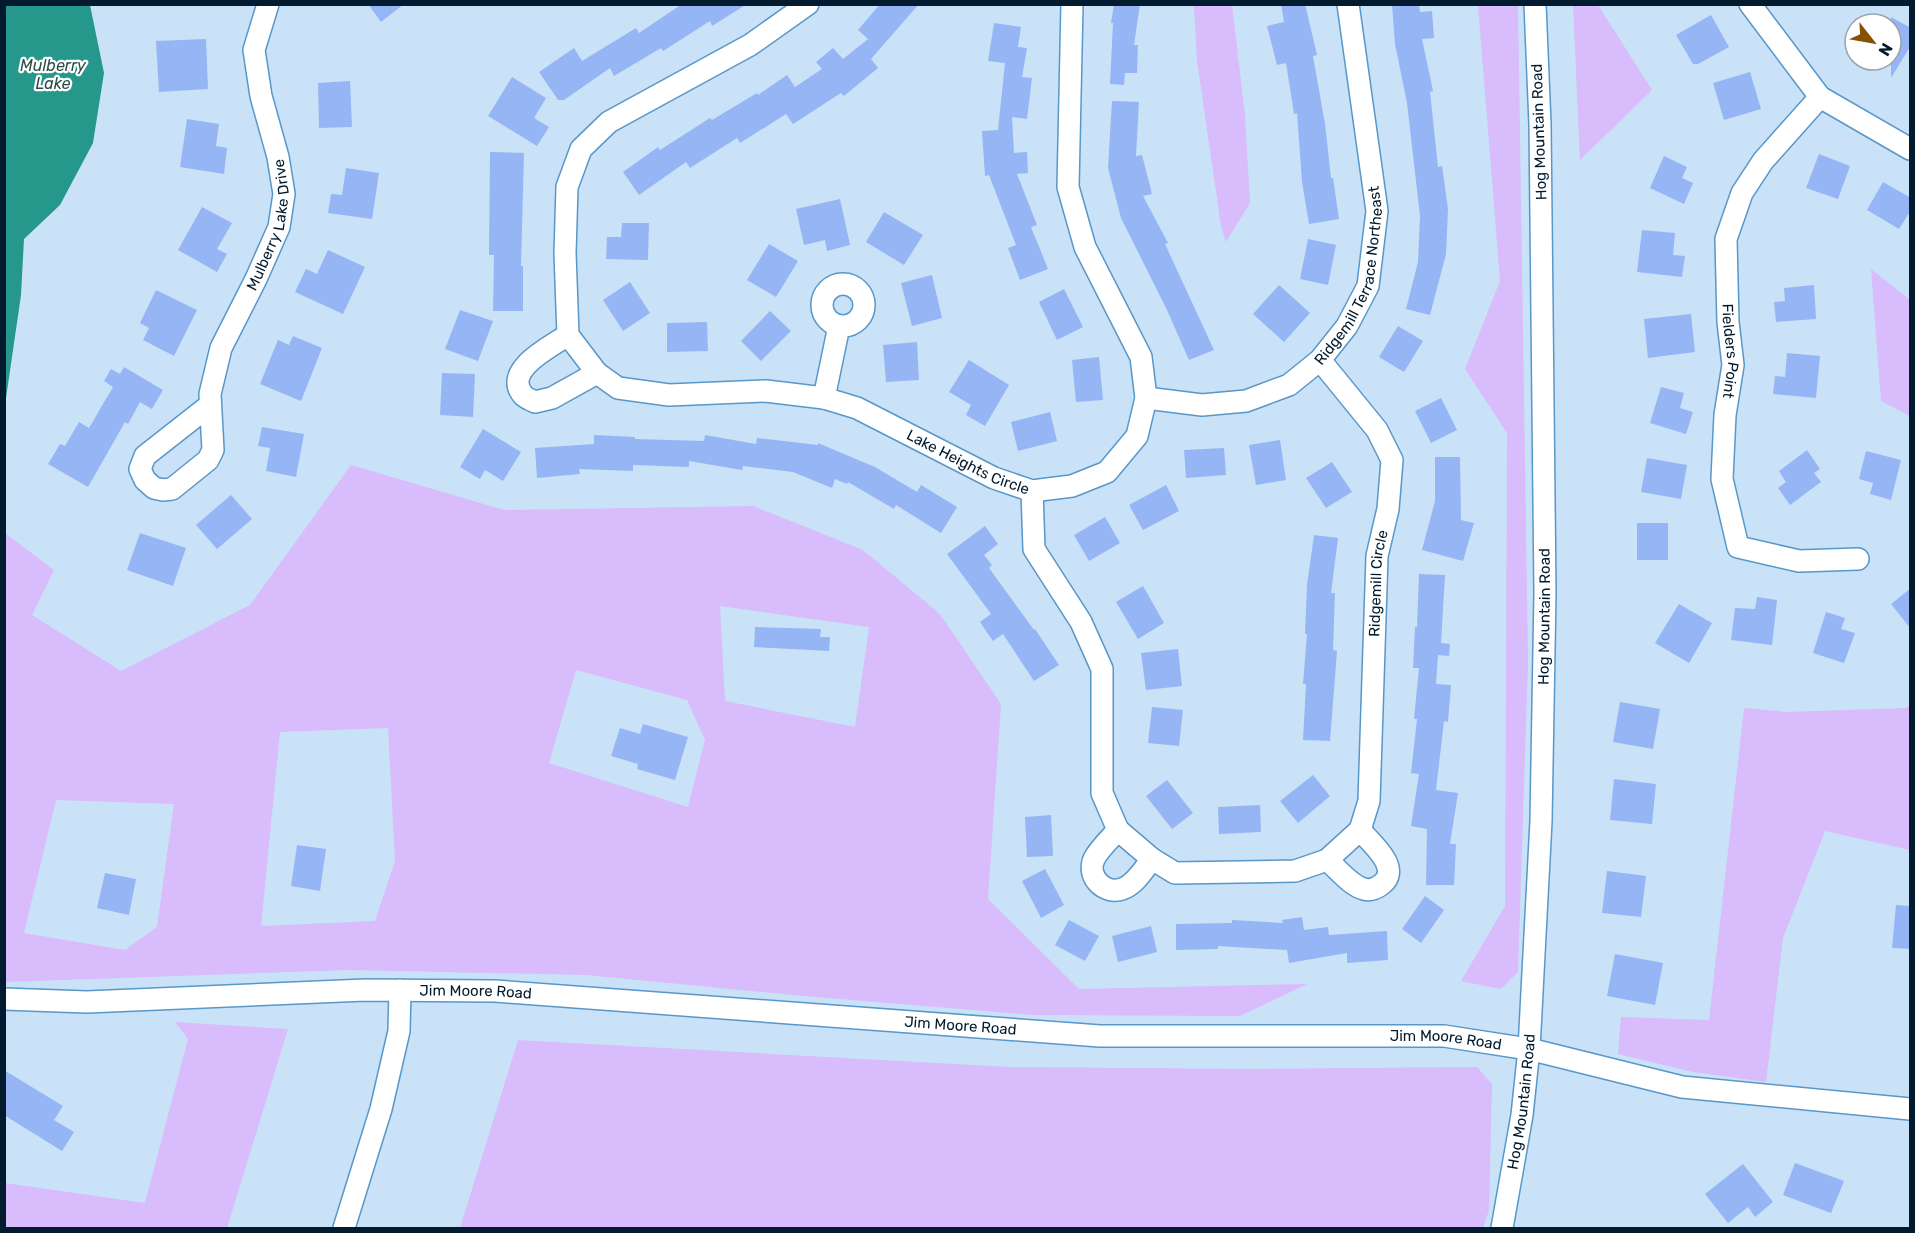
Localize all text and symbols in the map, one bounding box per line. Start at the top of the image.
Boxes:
north arrow [1843,12,1903,72]
text: N [1874,40,1897,59]
water label: Mulberry Lake [20,56,87,93]
street label: Hog Mountain Road [1528,63,1550,201]
street label: Mulberry Lake Drive [243,158,293,294]
street label: Ridgemill Terrace Northeast [1311,185,1386,369]
street label: Fielders Point [1719,303,1742,400]
street label: Lake Heights Circle [904,426,1032,498]
street label: Ridgemill Circle [1365,528,1392,637]
street label: Hog Mountain Road [1534,548,1554,685]
street label: Jim Moore Road [419,981,533,1003]
street label: Jim Moore Road [904,1012,1017,1039]
street label: Jim Moore Road [1390,1027,1503,1054]
street label: Hog Mountain Road [1504,1033,1539,1171]

